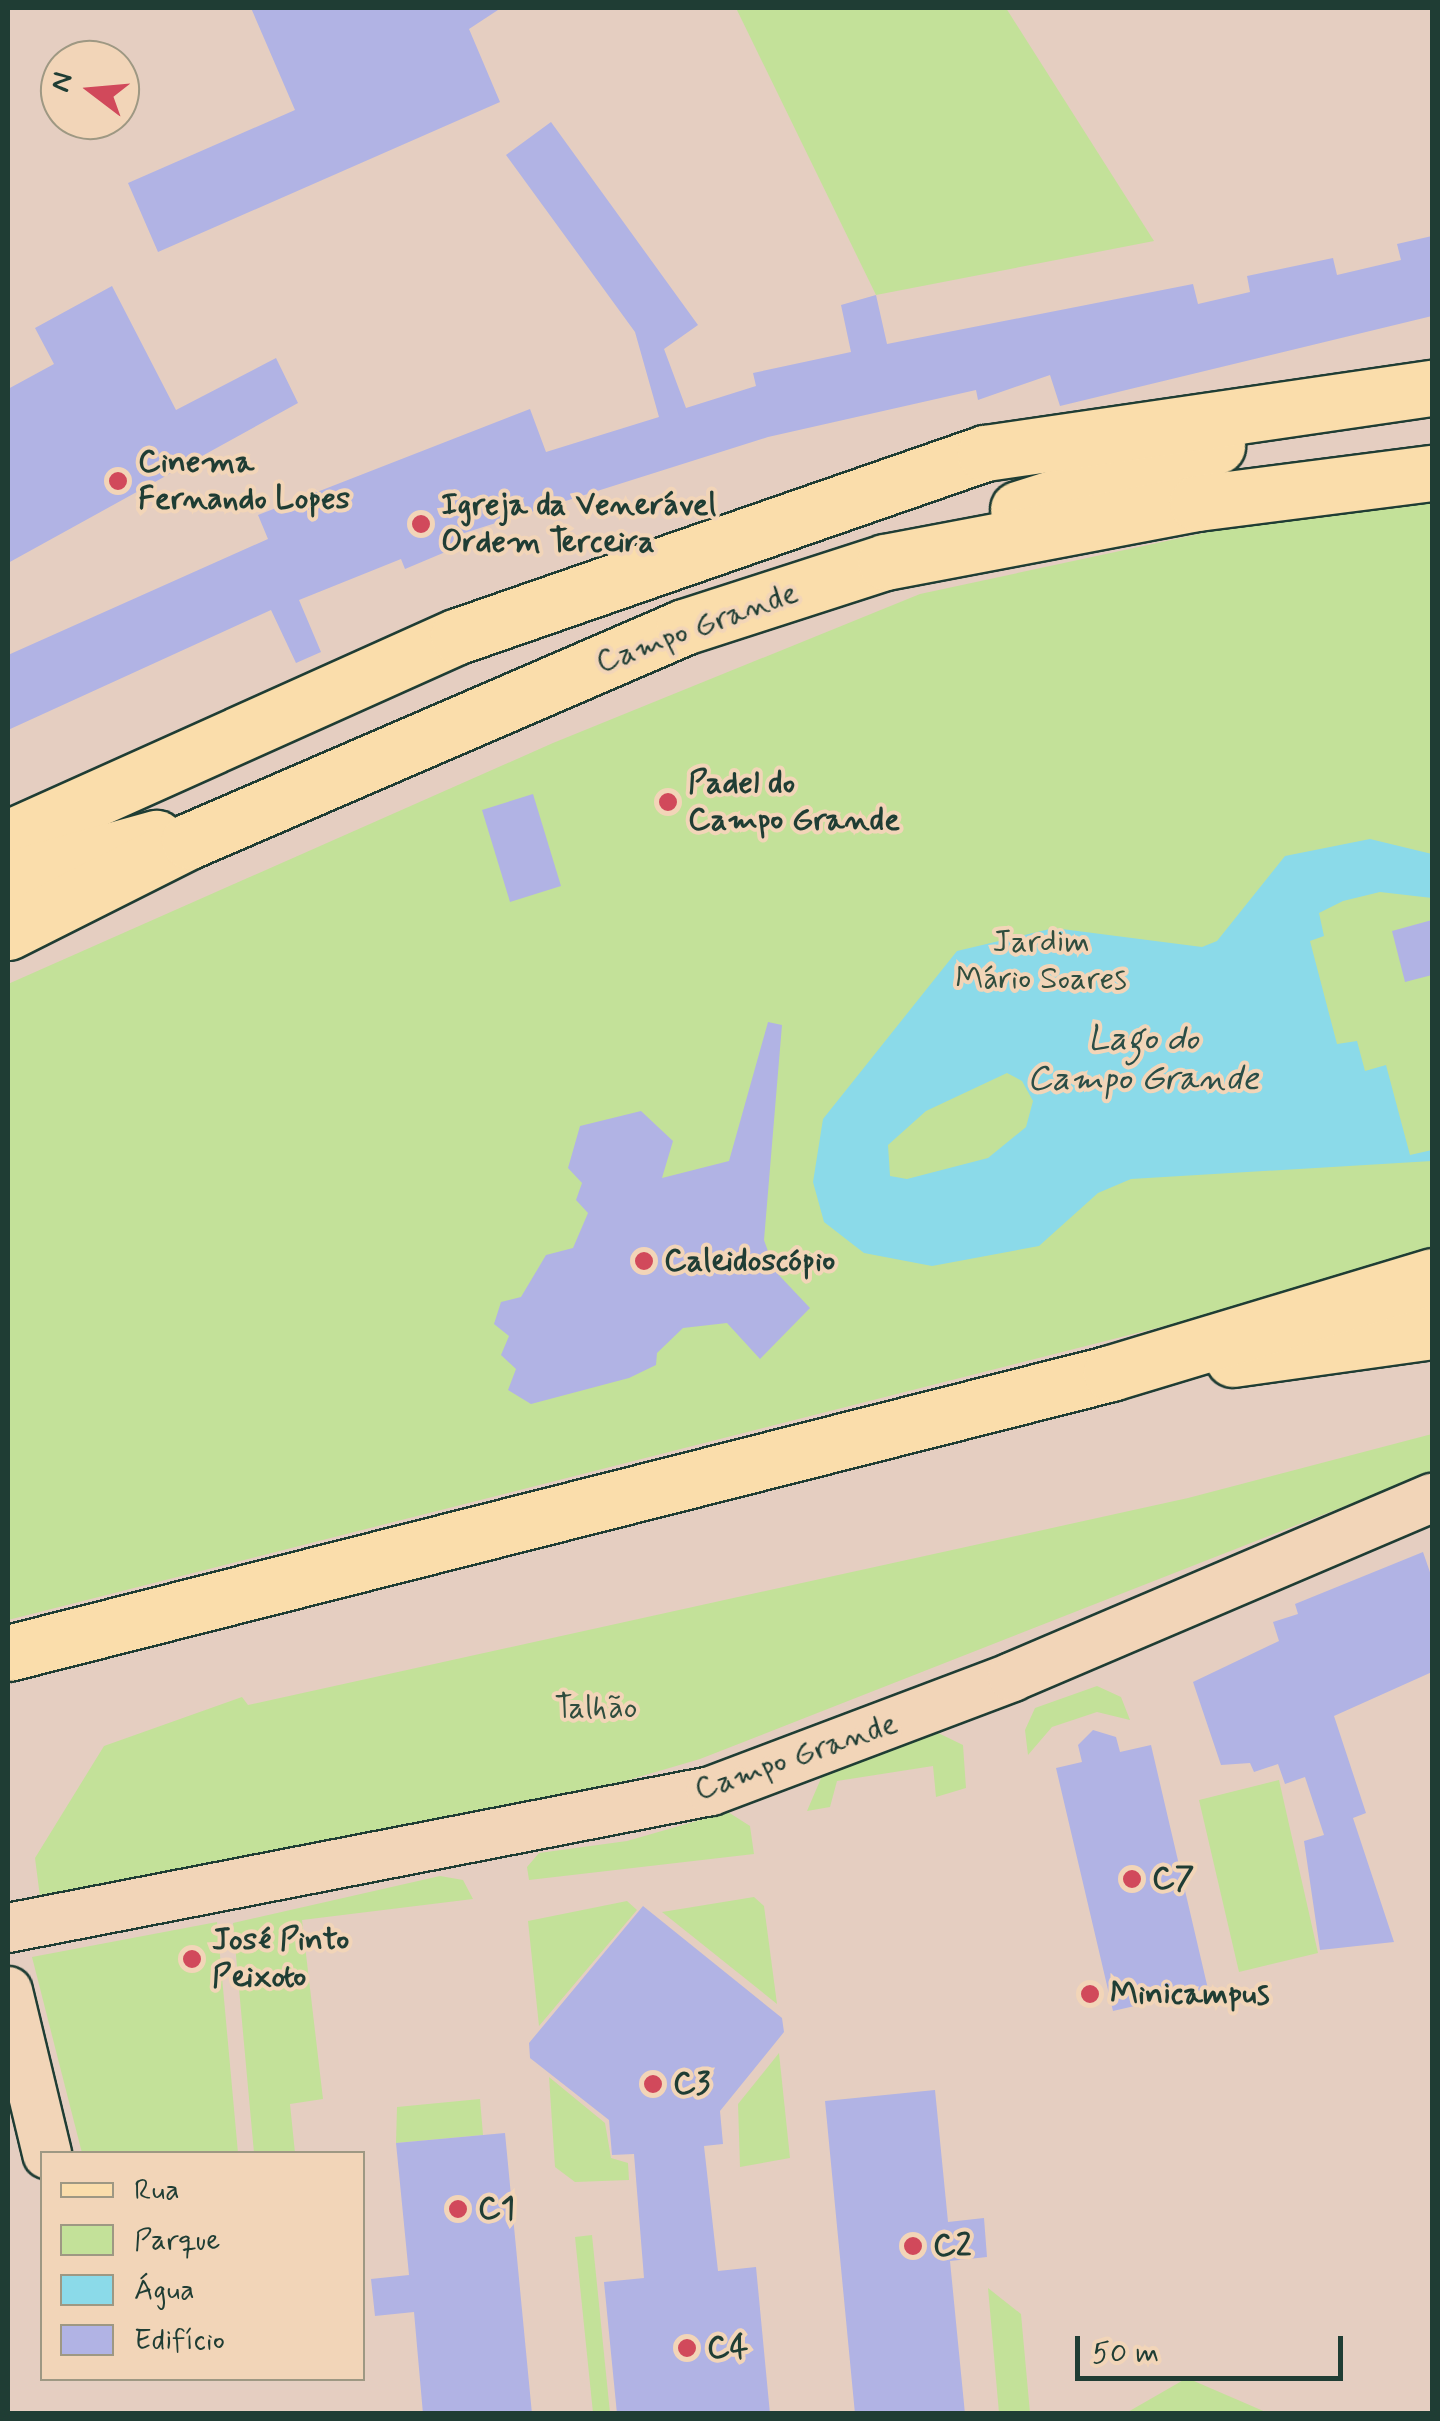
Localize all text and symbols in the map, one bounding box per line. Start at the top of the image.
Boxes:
north arrow [40,40,140,140]
text: N [42,68,83,96]
place label: Cinema Fernando Lopes [138,444,350,519]
marker: Cinema Fernando Lopes [107,470,129,492]
place label: Igreja da Venerável Ordem Terceira [441,487,710,562]
marker: Igreja da Venerável Ordem Terceira [410,513,432,535]
street label: Campo Grande [592,574,802,682]
place label: Padel do Campo Grande [688,765,897,840]
marker: Padel do Campo Grande [657,791,679,813]
park label: Jardim Mário Soares [956,924,1126,999]
water label: Lago do Campo Grande [1029,1018,1257,1100]
place label: Caleidoscópio [664,1242,835,1280]
marker: Caleidoscópio [633,1250,655,1272]
park label: Talhão [555,1689,637,1727]
street label: Campo Grande [691,1705,901,1809]
place label: C7 [1152,1860,1194,1898]
marker: C7 [1121,1868,1143,1890]
place label: José Pinto Peixoto [212,1922,349,1997]
marker: José Pinto Peixoto [181,1948,203,1970]
place label: Minicampus [1110,1975,1270,2013]
marker: Minicampus [1079,1983,1101,2005]
place label: C3 [673,2065,710,2103]
marker: C3 [642,2073,664,2095]
legend [40,2151,365,2381]
text: Rua [134,2171,180,2210]
place label: C1 [478,2190,515,2228]
marker: C1 [447,2198,469,2220]
text: Parque [134,2221,220,2260]
place label: C2 [933,2227,971,2265]
marker: C2 [902,2235,924,2257]
text: Água [134,2271,195,2310]
scale bar [1080,2316,1348,2378]
text: Edifício [134,2321,225,2360]
place label: C4 [707,2329,748,2367]
text: 50 m [1092,2334,1159,2373]
marker: C4 [676,2337,698,2359]

